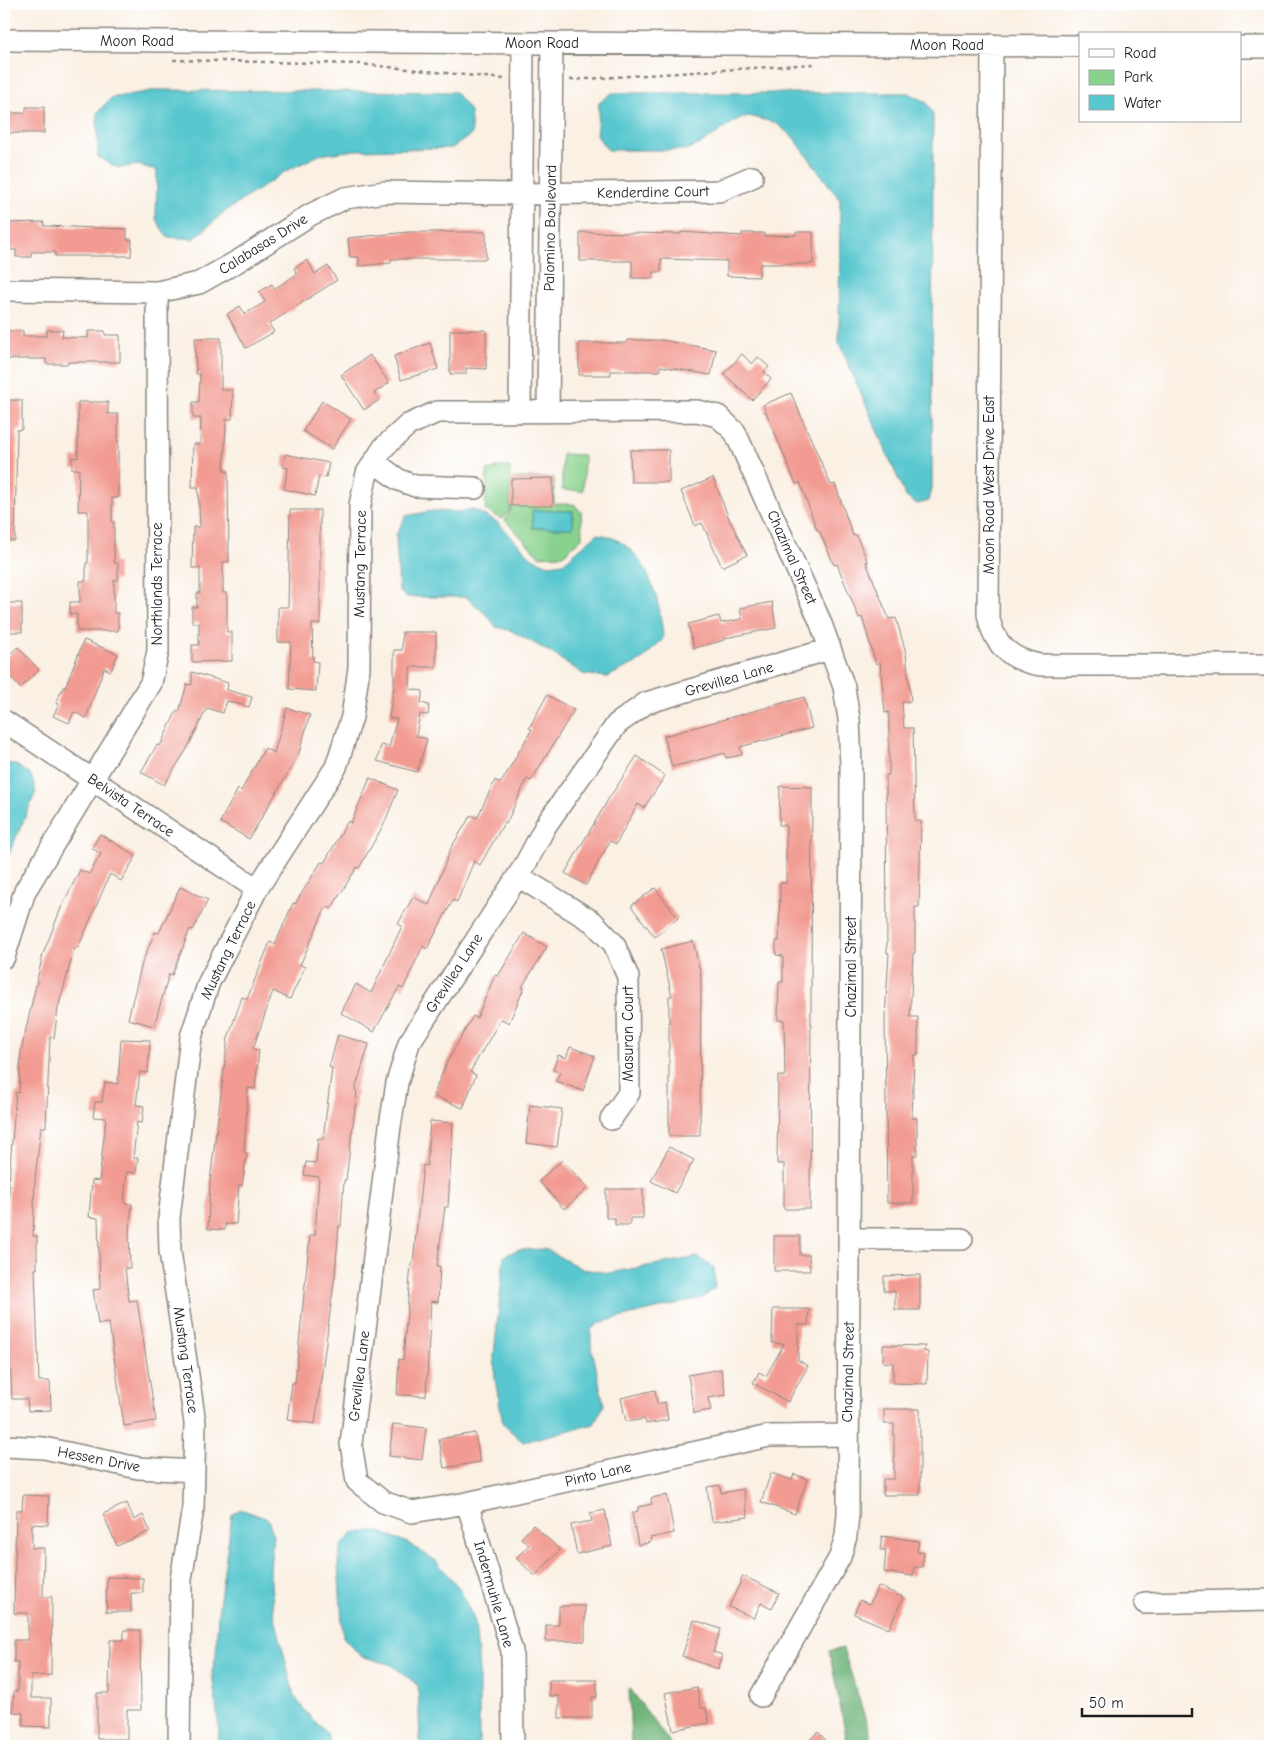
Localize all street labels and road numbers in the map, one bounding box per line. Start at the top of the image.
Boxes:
street label: Moon Road [100,32,174,50]
street label: Moon Road [505,34,579,52]
street label: Moon Road [910,36,984,54]
street label: Palomino Boulevard [540,165,560,291]
street label: Kenderdine Court [597,182,710,202]
street label: Calabasas Drive [215,209,311,278]
street label: Moon Road West Drive East [980,395,998,574]
street label: Chazimal Street [763,507,821,607]
street label: Mustang Terrace [350,510,370,618]
street label: Northlands Terrace [148,522,166,645]
street label: Grevillea Lane [683,658,776,700]
street label: Belvista Terrace [84,769,178,841]
street label: Mustang Terrace [196,897,260,1002]
street label: Chazimal Street [842,916,860,1017]
street label: Grevillea Lane [422,929,487,1016]
street label: Masuran Court [619,985,637,1082]
street label: Mustang Terrace [170,1305,202,1415]
street label: Chazimal Street [838,1321,858,1423]
street label: Grevillea Lane [345,1329,374,1422]
street label: Hessen Drive [56,1442,142,1476]
street label: Pinto Lane [563,1458,633,1490]
street label: Indermuhle Lane [470,1538,518,1650]

